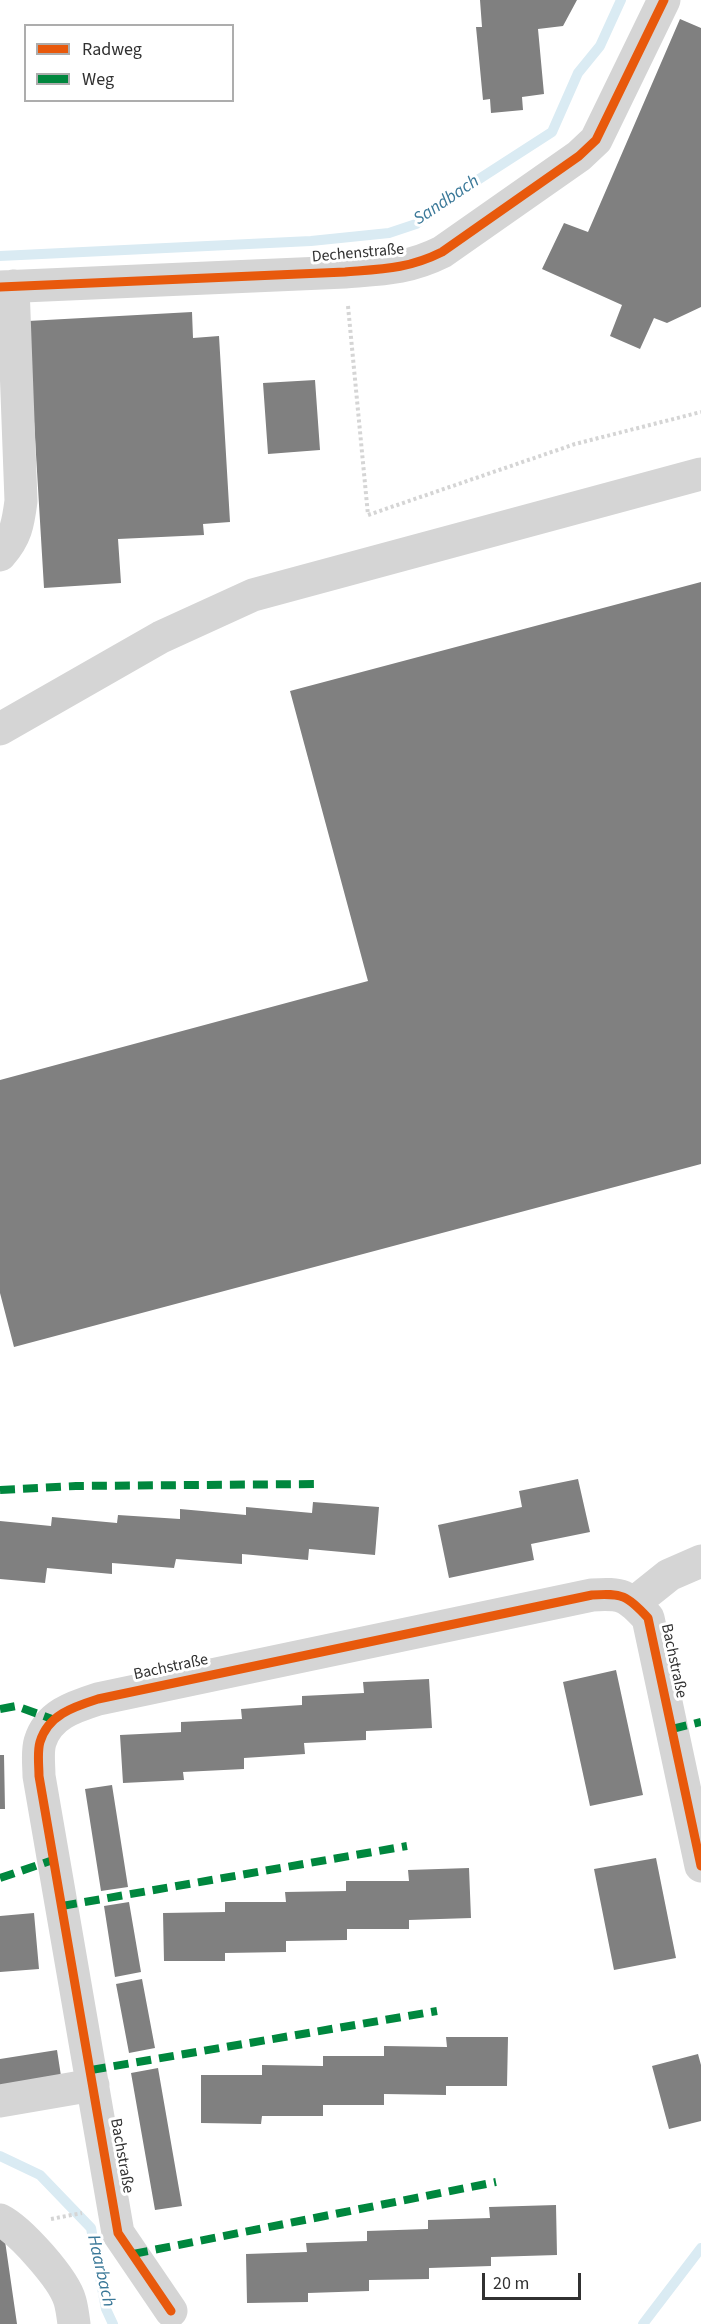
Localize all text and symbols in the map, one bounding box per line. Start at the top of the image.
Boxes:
legend [24,24,234,102]
text: Radweg [82,37,142,62]
text: Weg [82,67,114,92]
water label: Sandbach [410,171,484,231]
street label: Dechenstraße [311,240,405,268]
street label: Bachstraße [656,1622,690,1700]
street label: Bachstraße [132,1651,210,1685]
street label: Bachstraße [105,2117,137,2195]
water label: Haarbach [81,2233,119,2309]
scale bar [485,2261,584,2299]
text: 20 m [493,2271,529,2296]

